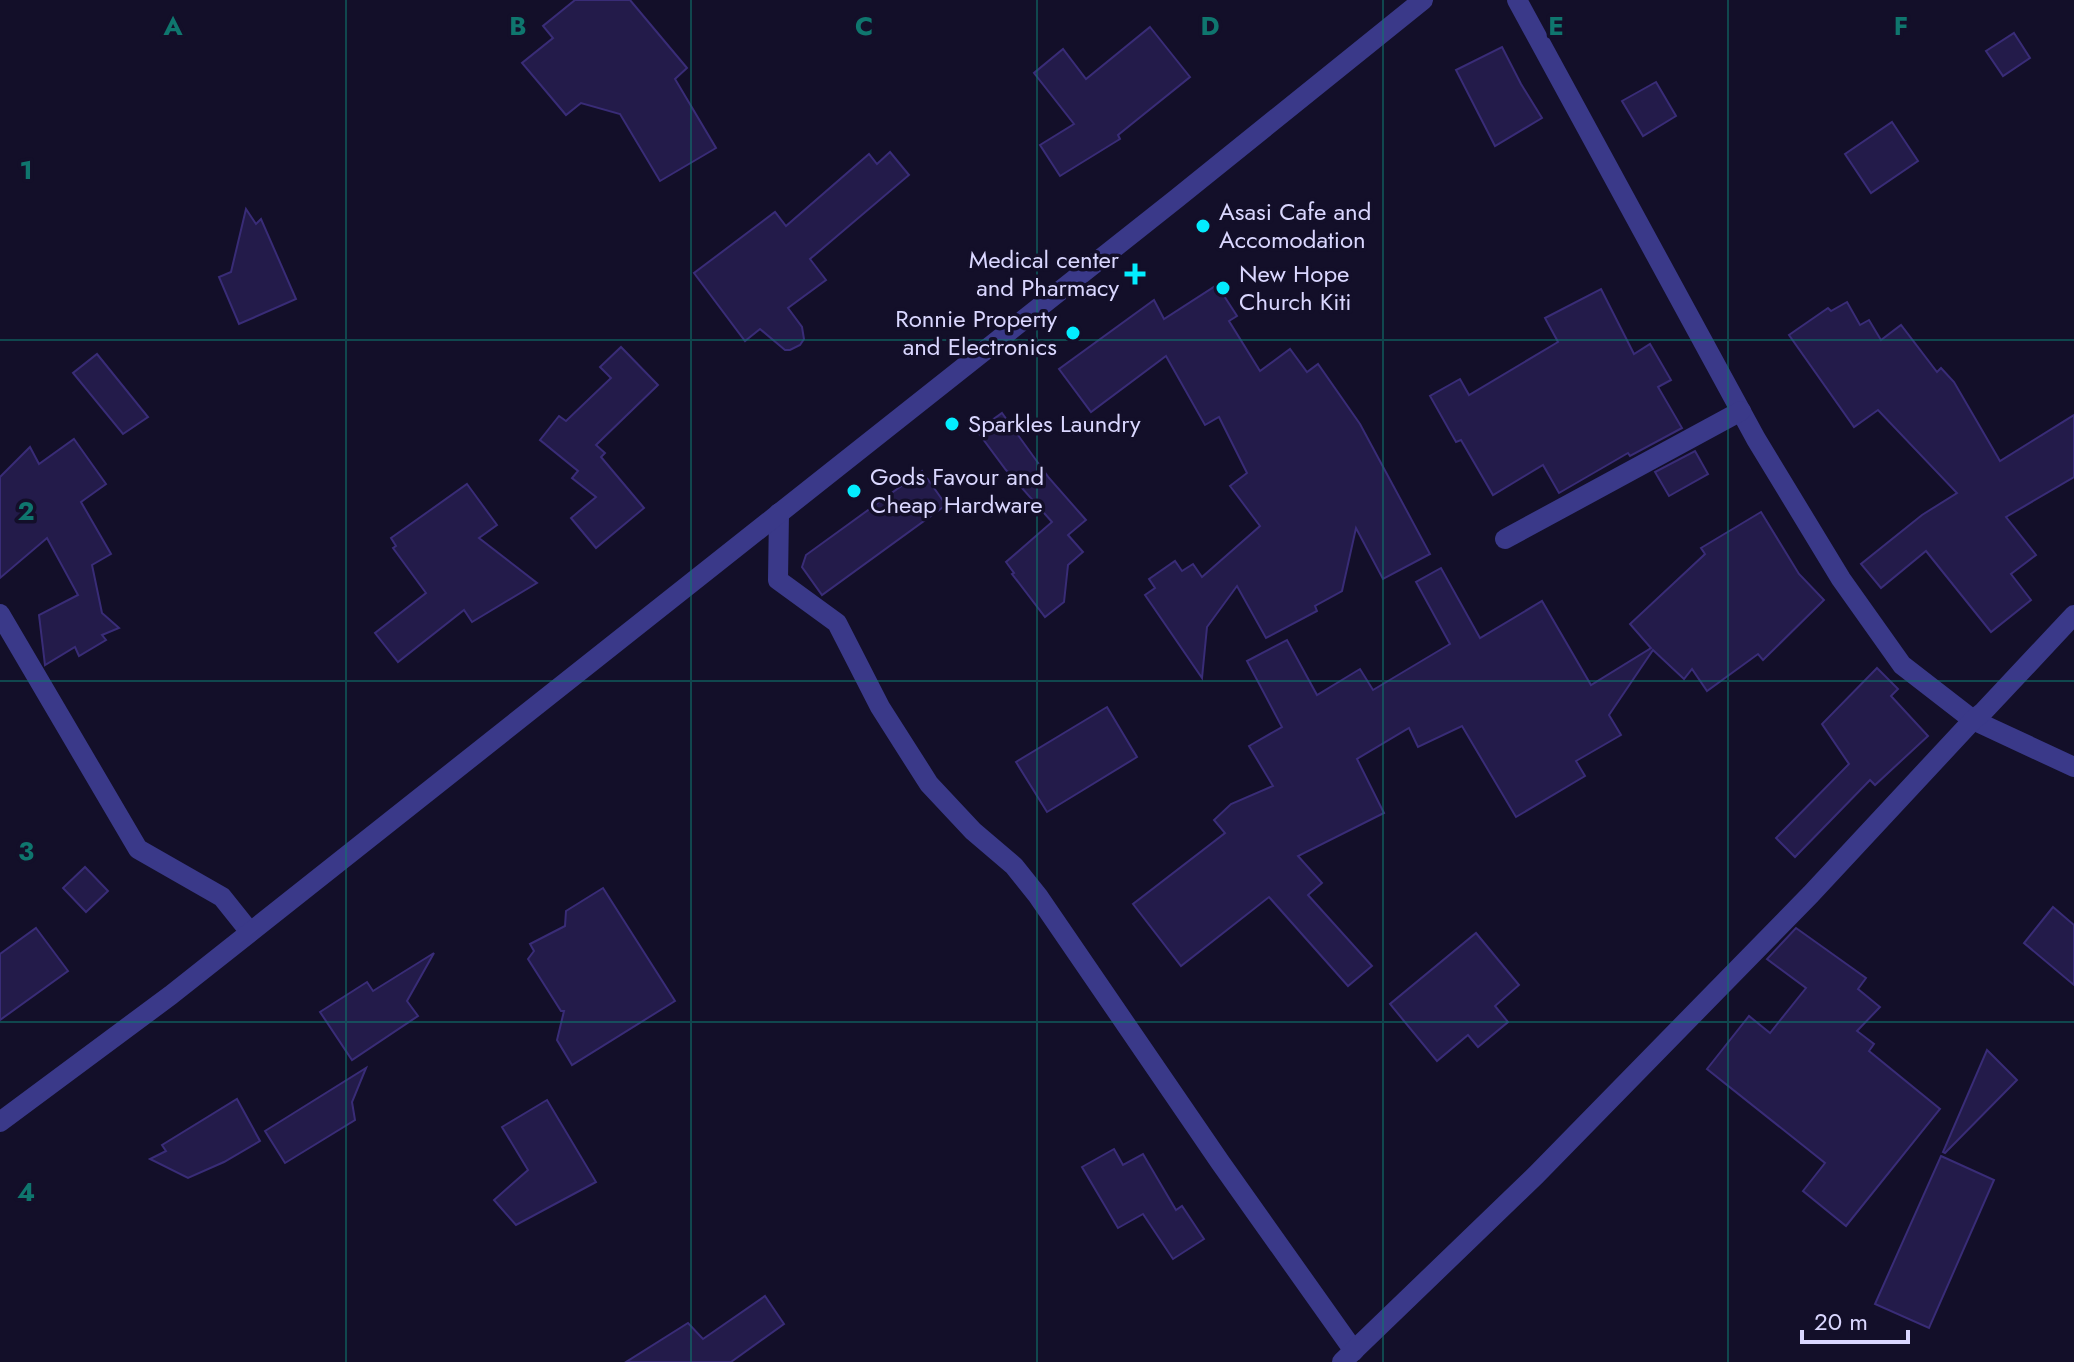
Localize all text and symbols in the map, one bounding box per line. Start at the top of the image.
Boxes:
text: A [162,7,183,45]
text: B [509,7,527,45]
text: C [855,7,873,45]
text: D [1200,7,1220,45]
text: E [1548,7,1564,45]
text: F [1894,7,1908,45]
text: 1 [19,151,33,189]
place label: Asasi Cafe and Accomodation [1219,194,1371,257]
marker: Asasi Cafe and Accomodation [1194,217,1212,235]
place label: Medical center and Pharmacy [969,242,1120,305]
place label: New Hope Church Kiti [1239,256,1352,319]
marker: Medical center and Pharmacy [1126,265,1144,283]
marker: New Hope Church Kiti [1214,279,1232,297]
place label: Ronnie Property and Electronics [895,301,1057,364]
marker: Ronnie Property and Electronics [1064,324,1082,342]
place label: Sparkles Laundry [968,406,1141,441]
marker: Sparkles Laundry [943,415,961,433]
place label: Gods Favour and Cheap Hardware [870,459,1044,522]
marker: Gods Favour and Cheap Hardware [845,482,863,500]
text: 2 [17,492,35,530]
text: 3 [18,832,34,870]
text: 4 [17,1173,35,1211]
scale bar [1802,1294,1908,1344]
text: 20 m [1814,1304,1868,1339]

